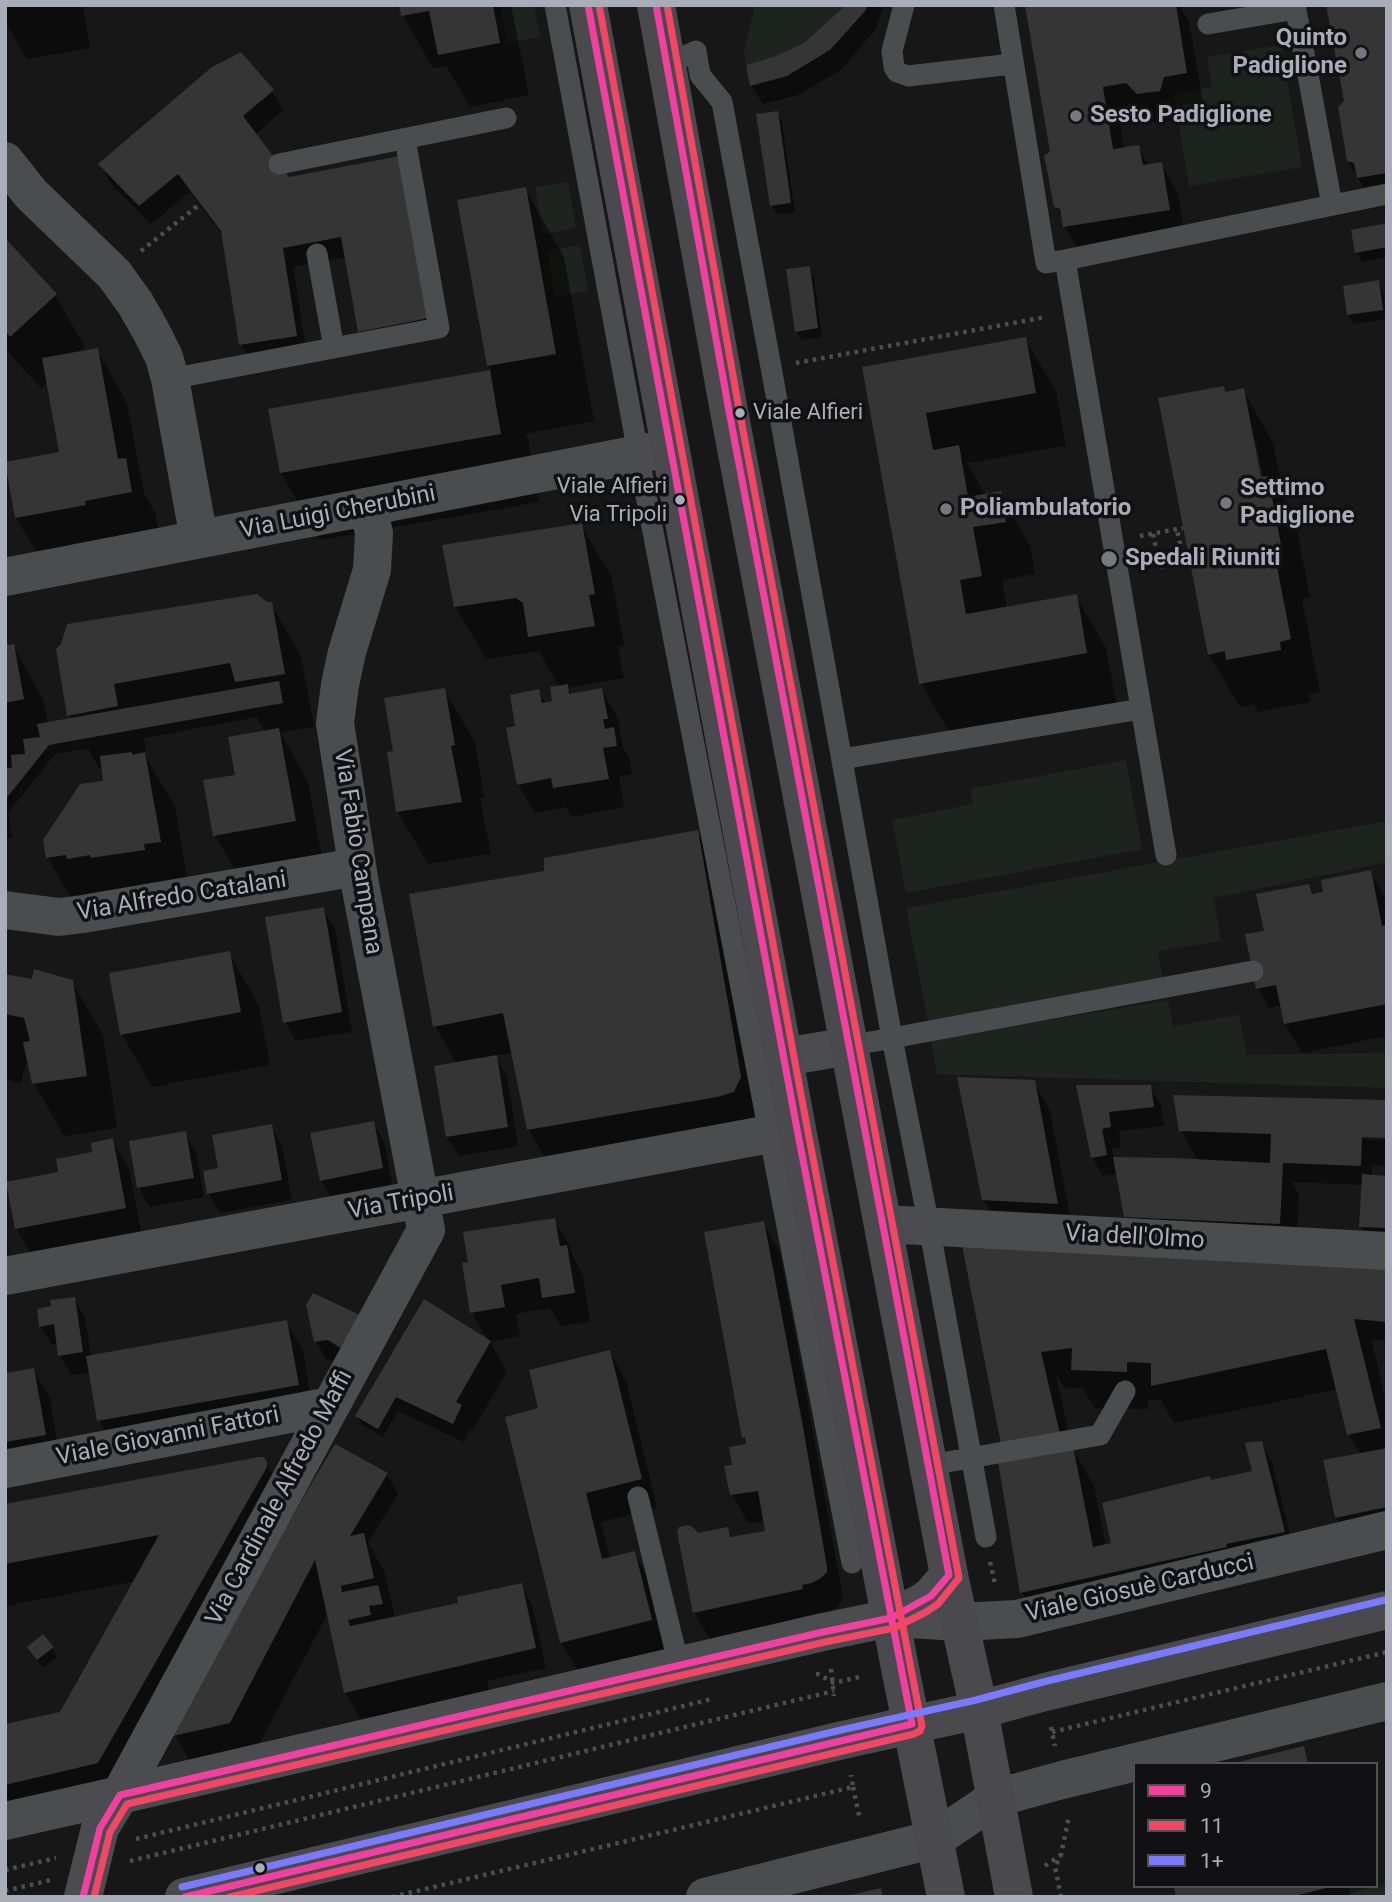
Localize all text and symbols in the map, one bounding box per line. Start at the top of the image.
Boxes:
place label: Quinto Padiglione [1233,25,1347,81]
marker: Quinto Padiglione [1353,45,1369,61]
place label: Sesto Padiglione [1090,102,1272,130]
marker: Sesto Padiglione [1068,108,1084,124]
place label: Viale Alfieri [753,400,863,426]
marker: Viale Alfieri [733,406,747,420]
place label: Viale Alfieri Via Tripoli [557,474,667,526]
place label: Settimo Padiglione [1240,475,1354,531]
street label: Via Luigi Cherubini [238,480,438,546]
marker: Viale Alfieri Via Tripoli [673,493,687,507]
place label: Poliambulatorio [960,495,1131,523]
marker: Settimo Padiglione [1218,495,1234,511]
marker: Poliambulatorio [938,501,954,517]
place label: Spedali Riuniti [1125,545,1281,573]
marker: Spedali Riuniti [1099,549,1119,569]
street label: Via Fabio Campana [327,747,387,957]
street label: Via Alfredo Catalani [75,866,289,928]
street label: Via Tripoli [346,1180,456,1226]
street label: Via dell'Olmo [1065,1220,1205,1256]
street label: Via Cardinale Alfredo Maffi [200,1365,360,1631]
street label: Viale Giovanni Fattori [54,1401,282,1473]
street label: Viale Giosuè Carducci [1023,1549,1257,1629]
legend [1133,1762,1378,1888]
text: 9 [1200,1779,1212,1803]
text: 11 [1200,1814,1224,1838]
text: 1+ [1200,1849,1224,1873]
unlabelled marker [253,1861,267,1875]

